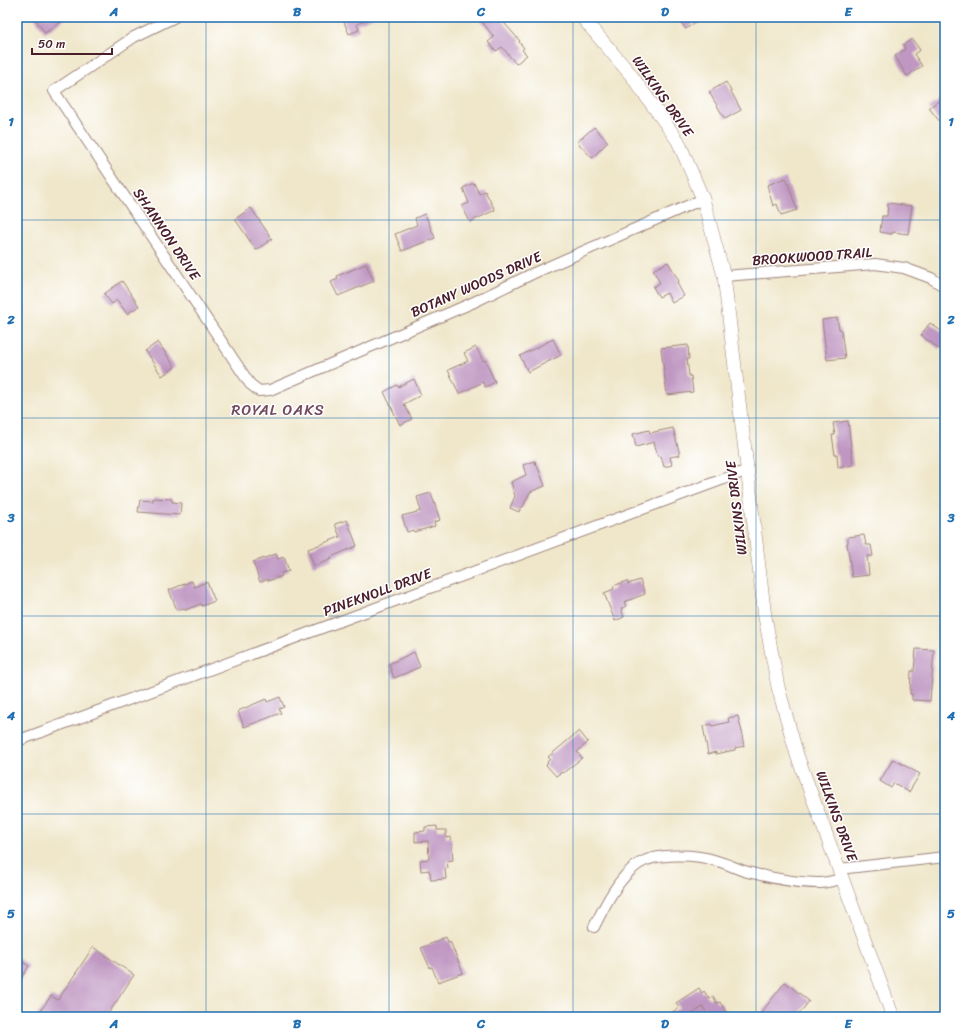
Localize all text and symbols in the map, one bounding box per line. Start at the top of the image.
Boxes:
text: A [109,0,118,23]
text: B [293,0,302,23]
text: C [476,0,486,23]
text: D [661,0,669,23]
text: E [844,0,853,23]
scale bar [32,30,112,56]
text: 50 m [38,33,65,55]
street label: WILKINS DRIVE [625,50,701,143]
text: 1 [8,110,14,133]
text: 1 [948,110,954,133]
street label: SHANNON DRIVE [126,183,208,287]
street label: BROOKWOOD TRAIL [751,240,873,273]
street label: BOTANY WOODS DRIVE [407,244,547,325]
text: 2 [6,308,15,331]
text: 2 [946,308,955,331]
district label: ROYAL OAKS [231,397,325,423]
street label: WILKINS DRIVE [718,458,755,557]
text: 3 [6,506,15,529]
text: 3 [946,506,955,529]
street label: PINEKNOLL DRIVE [319,561,436,624]
text: 4 [6,704,16,727]
text: 4 [946,704,956,727]
street label: WILKINS DRIVE [809,767,865,866]
text: 5 [7,902,15,925]
text: 5 [947,902,955,925]
text: A [109,1012,118,1034]
text: B [293,1012,302,1034]
text: C [476,1012,486,1034]
text: D [661,1012,669,1034]
text: E [844,1012,853,1034]

